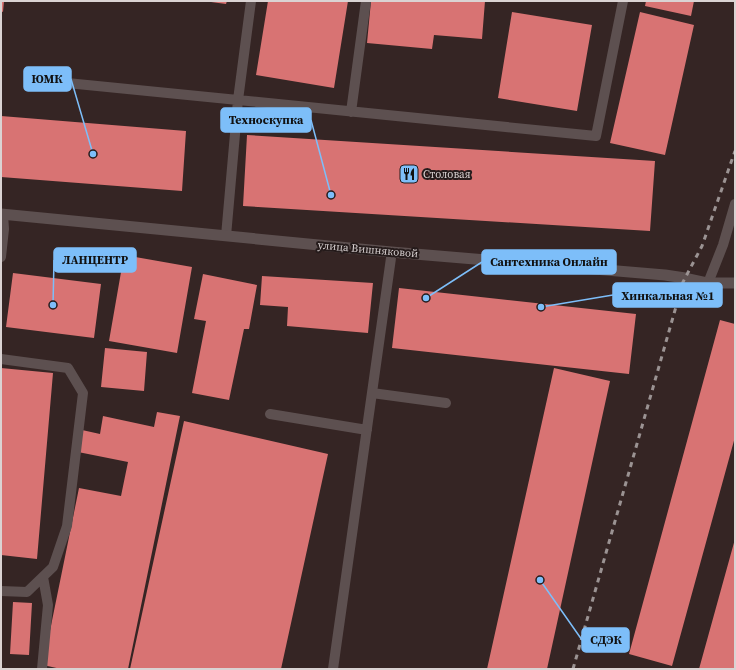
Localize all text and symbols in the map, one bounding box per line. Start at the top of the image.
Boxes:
callout: ЮМК [24,67,71,91]
text: ЮМК [31,71,63,87]
callout: Техноскупка [221,108,311,132]
text: Техноскупка [229,112,304,128]
restaurant icon: Столовая [398,163,420,185]
place label: Столовая [423,167,471,182]
street label: улица Вишняковой [317,238,419,261]
callout: ЛАНЦЕНТР [54,248,136,272]
callout: Сантехника Онлайн [482,250,616,274]
text: ЛАНЦЕНТР [62,252,129,268]
text: Сантехника Онлайн [490,254,608,270]
callout: Хинкальная №1 [613,283,722,307]
text: Хинкальная №1 [622,288,714,304]
callout: СДЭК [582,628,629,652]
text: СДЭК [590,632,622,648]

